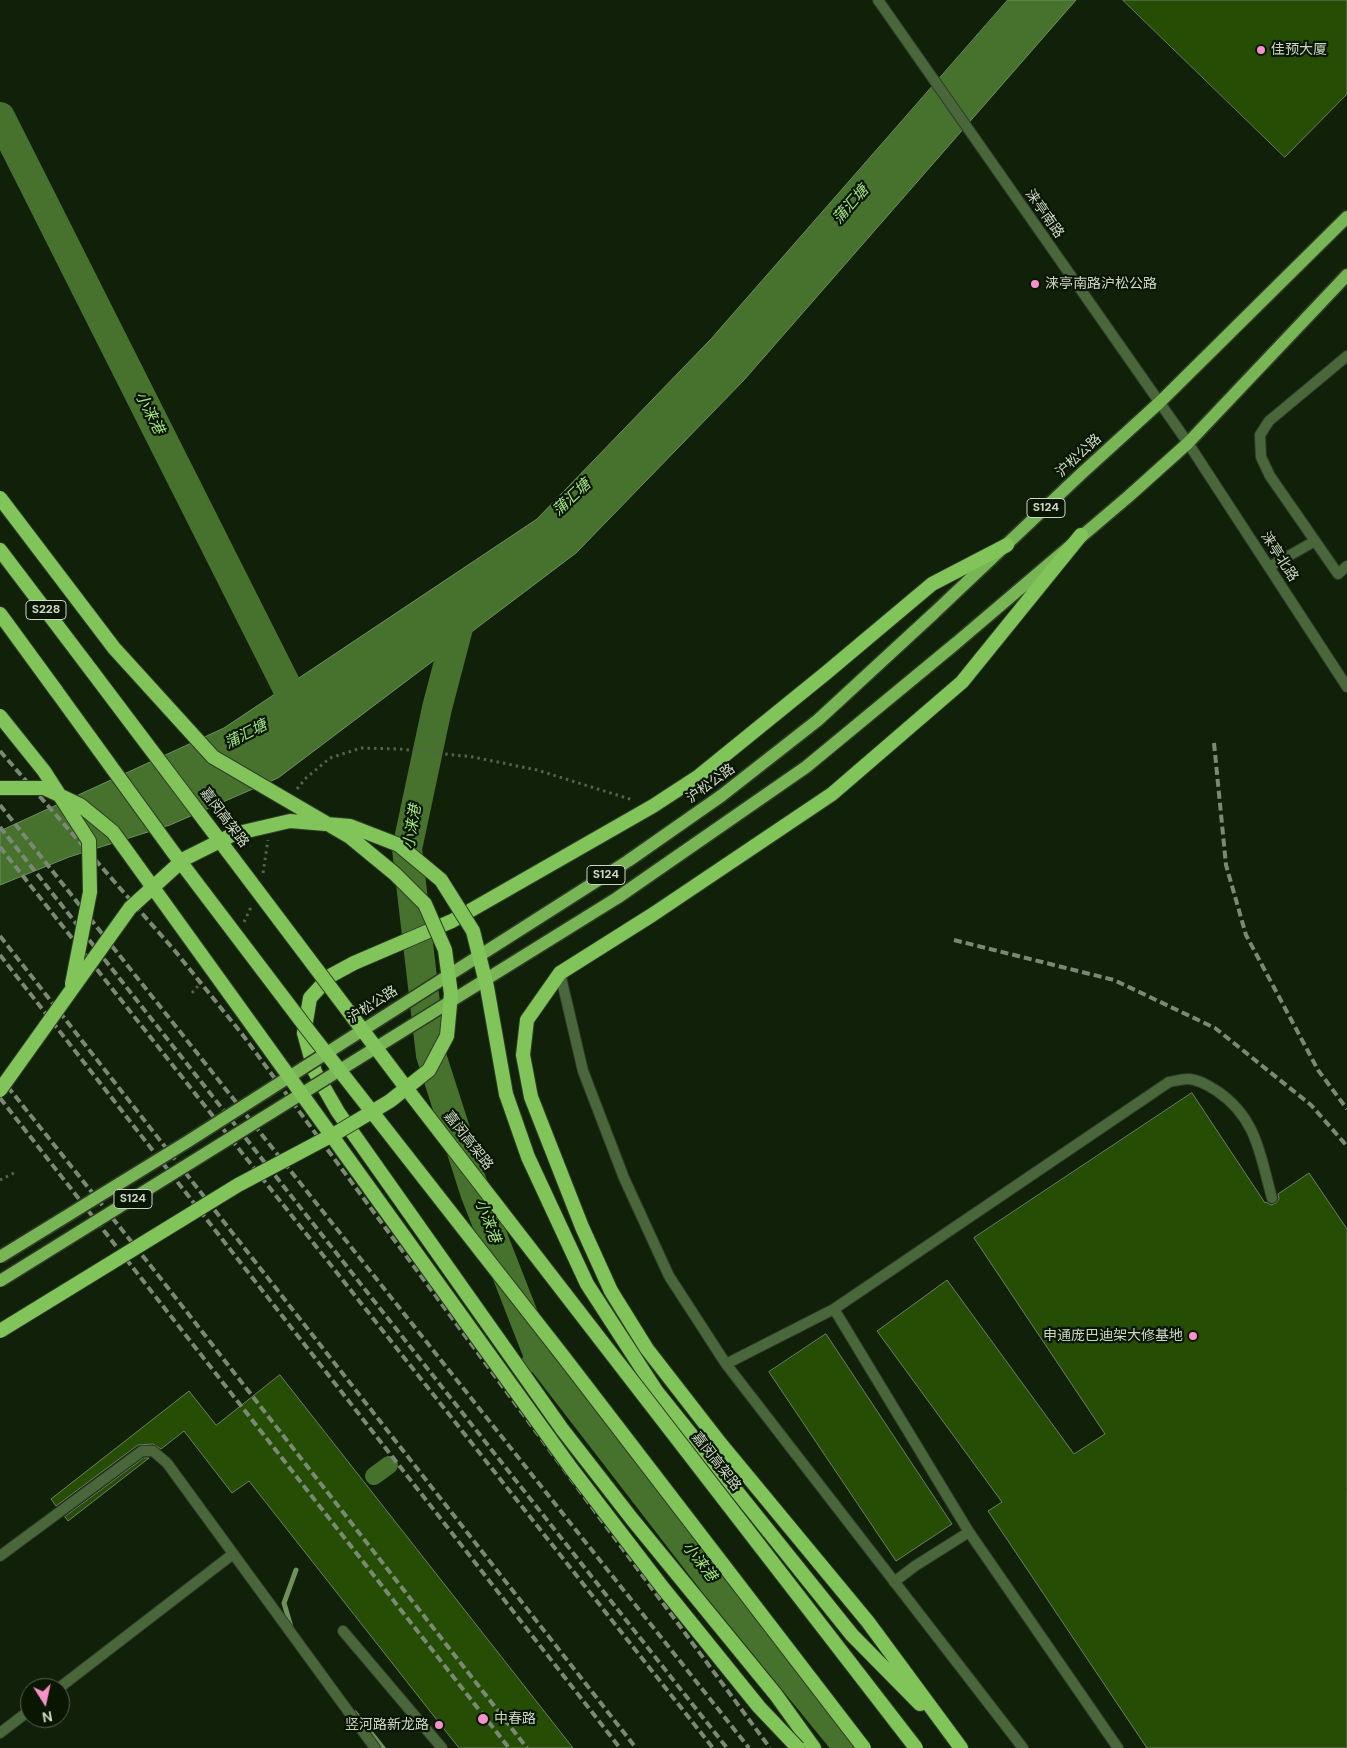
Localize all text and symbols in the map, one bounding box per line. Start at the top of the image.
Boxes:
place label: 佳预大厦 [1271,42,1327,58]
marker: 佳预大厦 [1255,44,1267,56]
water label: 蒲汇塘 [829,182,873,228]
street label: 涞亭南路 [1021,186,1067,242]
place label: 涞亭南路沪松公路 [1045,276,1157,292]
marker: 涞亭南路沪松公路 [1029,278,1041,290]
water label: 小涞港 [131,389,167,437]
street label: 沪松公路 [1053,431,1105,481]
water label: 蒲汇塘 [549,476,595,520]
road number: S124 [1027,498,1065,518]
street label: 涞亭北路 [1257,529,1301,585]
road number: S228 [26,600,66,620]
water label: 蒲汇塘 [222,717,270,753]
street label: 沪松公路 [683,761,739,807]
street label: 嘉闵高架路 [196,785,252,851]
water label: 小涞港 [401,803,425,851]
road number: S124 [587,866,625,884]
street label: 沪松公路 [345,983,401,1027]
street label: 嘉闵高架路 [440,1108,496,1174]
road number: S124 [114,1190,152,1208]
water label: 小涞港 [471,1197,503,1245]
place label: 申通庞巴迪架大修基地 [1043,1328,1183,1344]
marker: 申通庞巴迪架大修基地 [1187,1330,1199,1342]
street label: 嘉闵高架路 [688,1429,744,1495]
water label: 小涞港 [678,1539,720,1585]
north arrow [20,1678,70,1728]
text: N [41,1707,54,1727]
place label: 中春路 [494,1711,536,1727]
marker: 中春路 [476,1712,490,1726]
place label: 竖河路新龙路 [345,1717,429,1733]
marker: 竖河路新龙路 [433,1719,445,1731]

